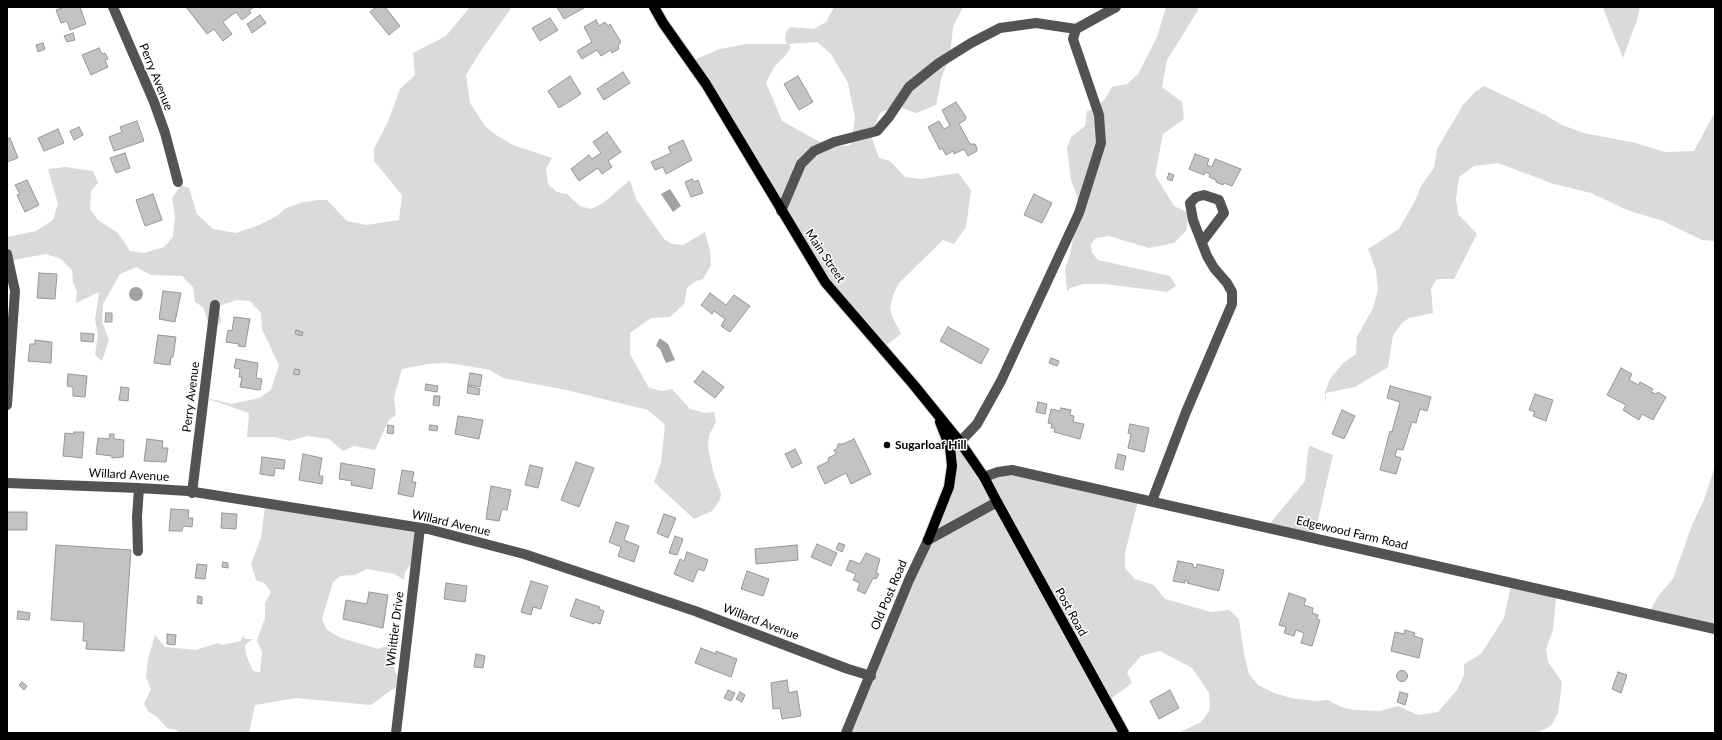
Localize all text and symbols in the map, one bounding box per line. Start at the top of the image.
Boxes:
street label: Perry Avenue [136,41,176,113]
street label: Main Street [802,227,848,285]
street label: Perry Avenue [180,361,202,433]
place label: Sugarloaf Hill [895,438,966,452]
marker: Sugarloaf Hill [882,440,892,450]
street label: Willard Avenue [88,466,170,484]
street label: Willard Avenue [410,507,492,539]
street label: Edgewood Farm Road [1295,513,1409,553]
street label: Old Post Road [868,558,910,632]
street label: Post Road [1052,585,1090,639]
street label: Whittier Drive [383,591,407,667]
street label: Willard Avenue [721,601,801,643]

